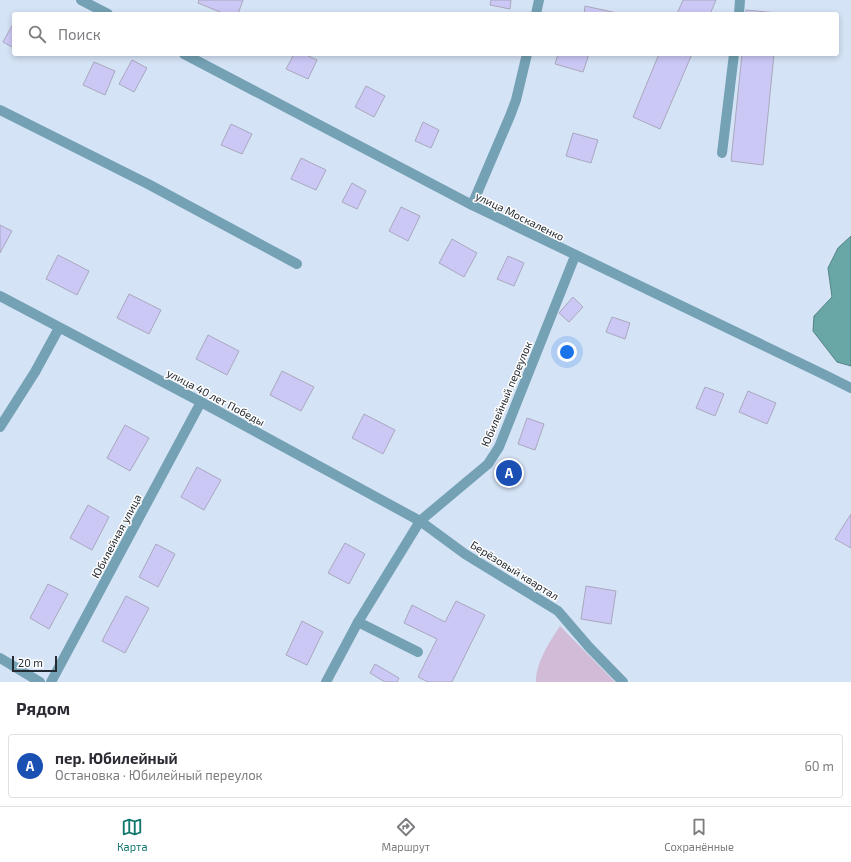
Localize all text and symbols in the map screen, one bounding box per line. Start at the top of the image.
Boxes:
search box [12,12,839,56]
icon: search [26,23,48,45]
text: Поиск [58,25,101,43]
street label: улица Москаленко [473,189,567,244]
street label: Юбилейный переулок [478,339,535,449]
your location [557,342,577,362]
street label: улица 40 лет Победы [164,366,267,429]
pin: A [496,458,522,488]
street label: Юбилейная улица [88,492,144,581]
street label: Берёзовый квартал [468,538,562,602]
scale bar [12,654,57,673]
text: 20 m [18,656,43,669]
text: Рядом [16,698,70,718]
text: пер. Юбилейный [55,749,178,767]
text: A [26,758,34,774]
text: 60 m [804,758,834,774]
text: Остановка · Юбилейный переулок [55,767,263,783]
tab: Карта [117,816,148,853]
tab: Маршрут [382,816,430,853]
tab: Сохранённые [664,816,734,853]

